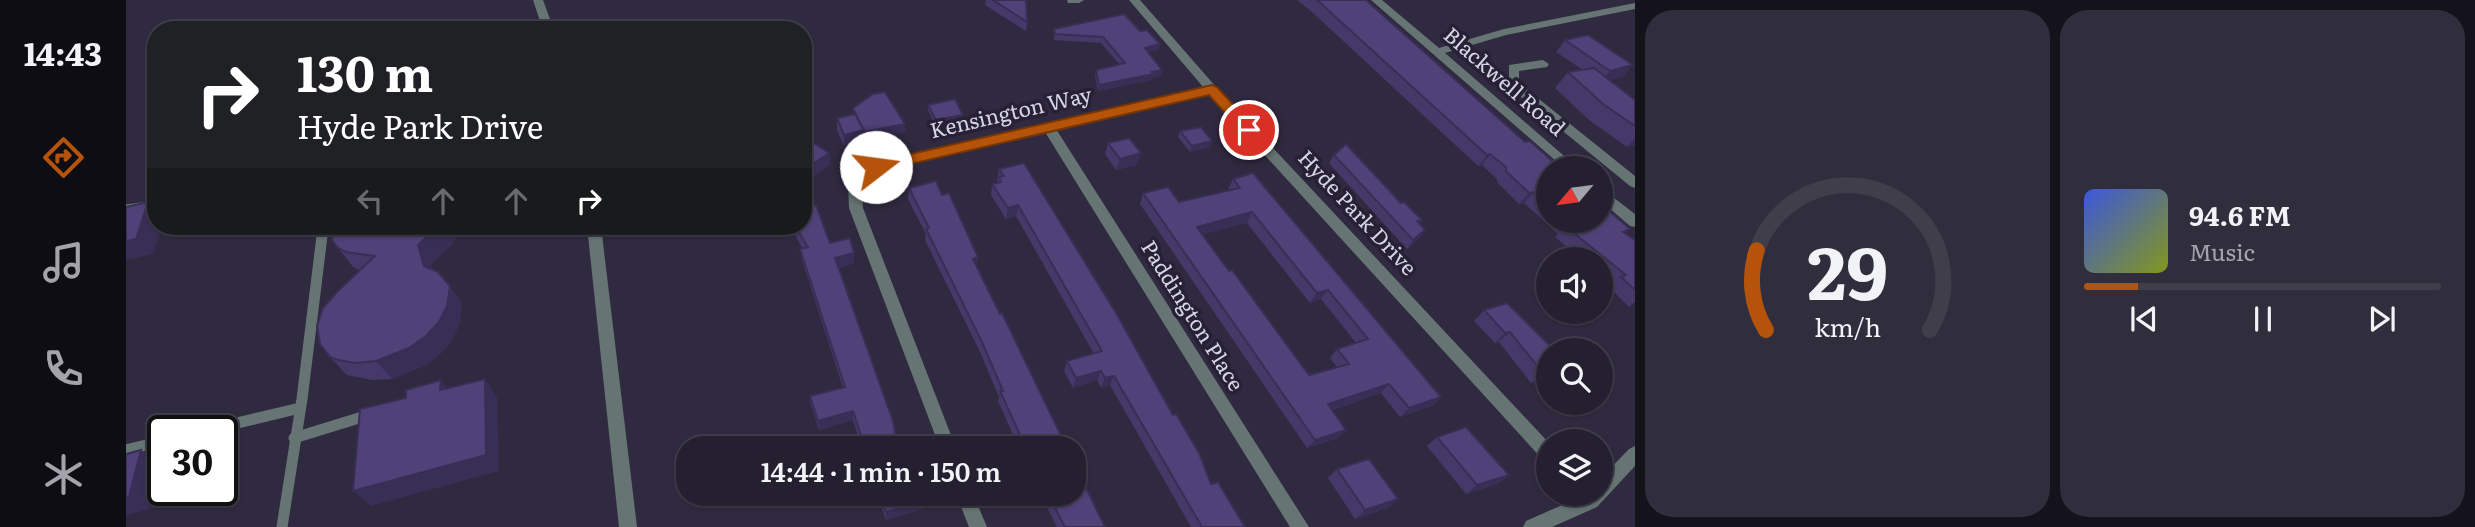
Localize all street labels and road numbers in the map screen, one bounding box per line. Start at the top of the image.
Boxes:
street label: Blackwell Road [1438,18,1573,142]
street label: Kensington Way [926,77,1095,144]
street label: Hyde Park Drive [1292,142,1425,281]
street label: Paddington Place [1135,233,1253,396]

